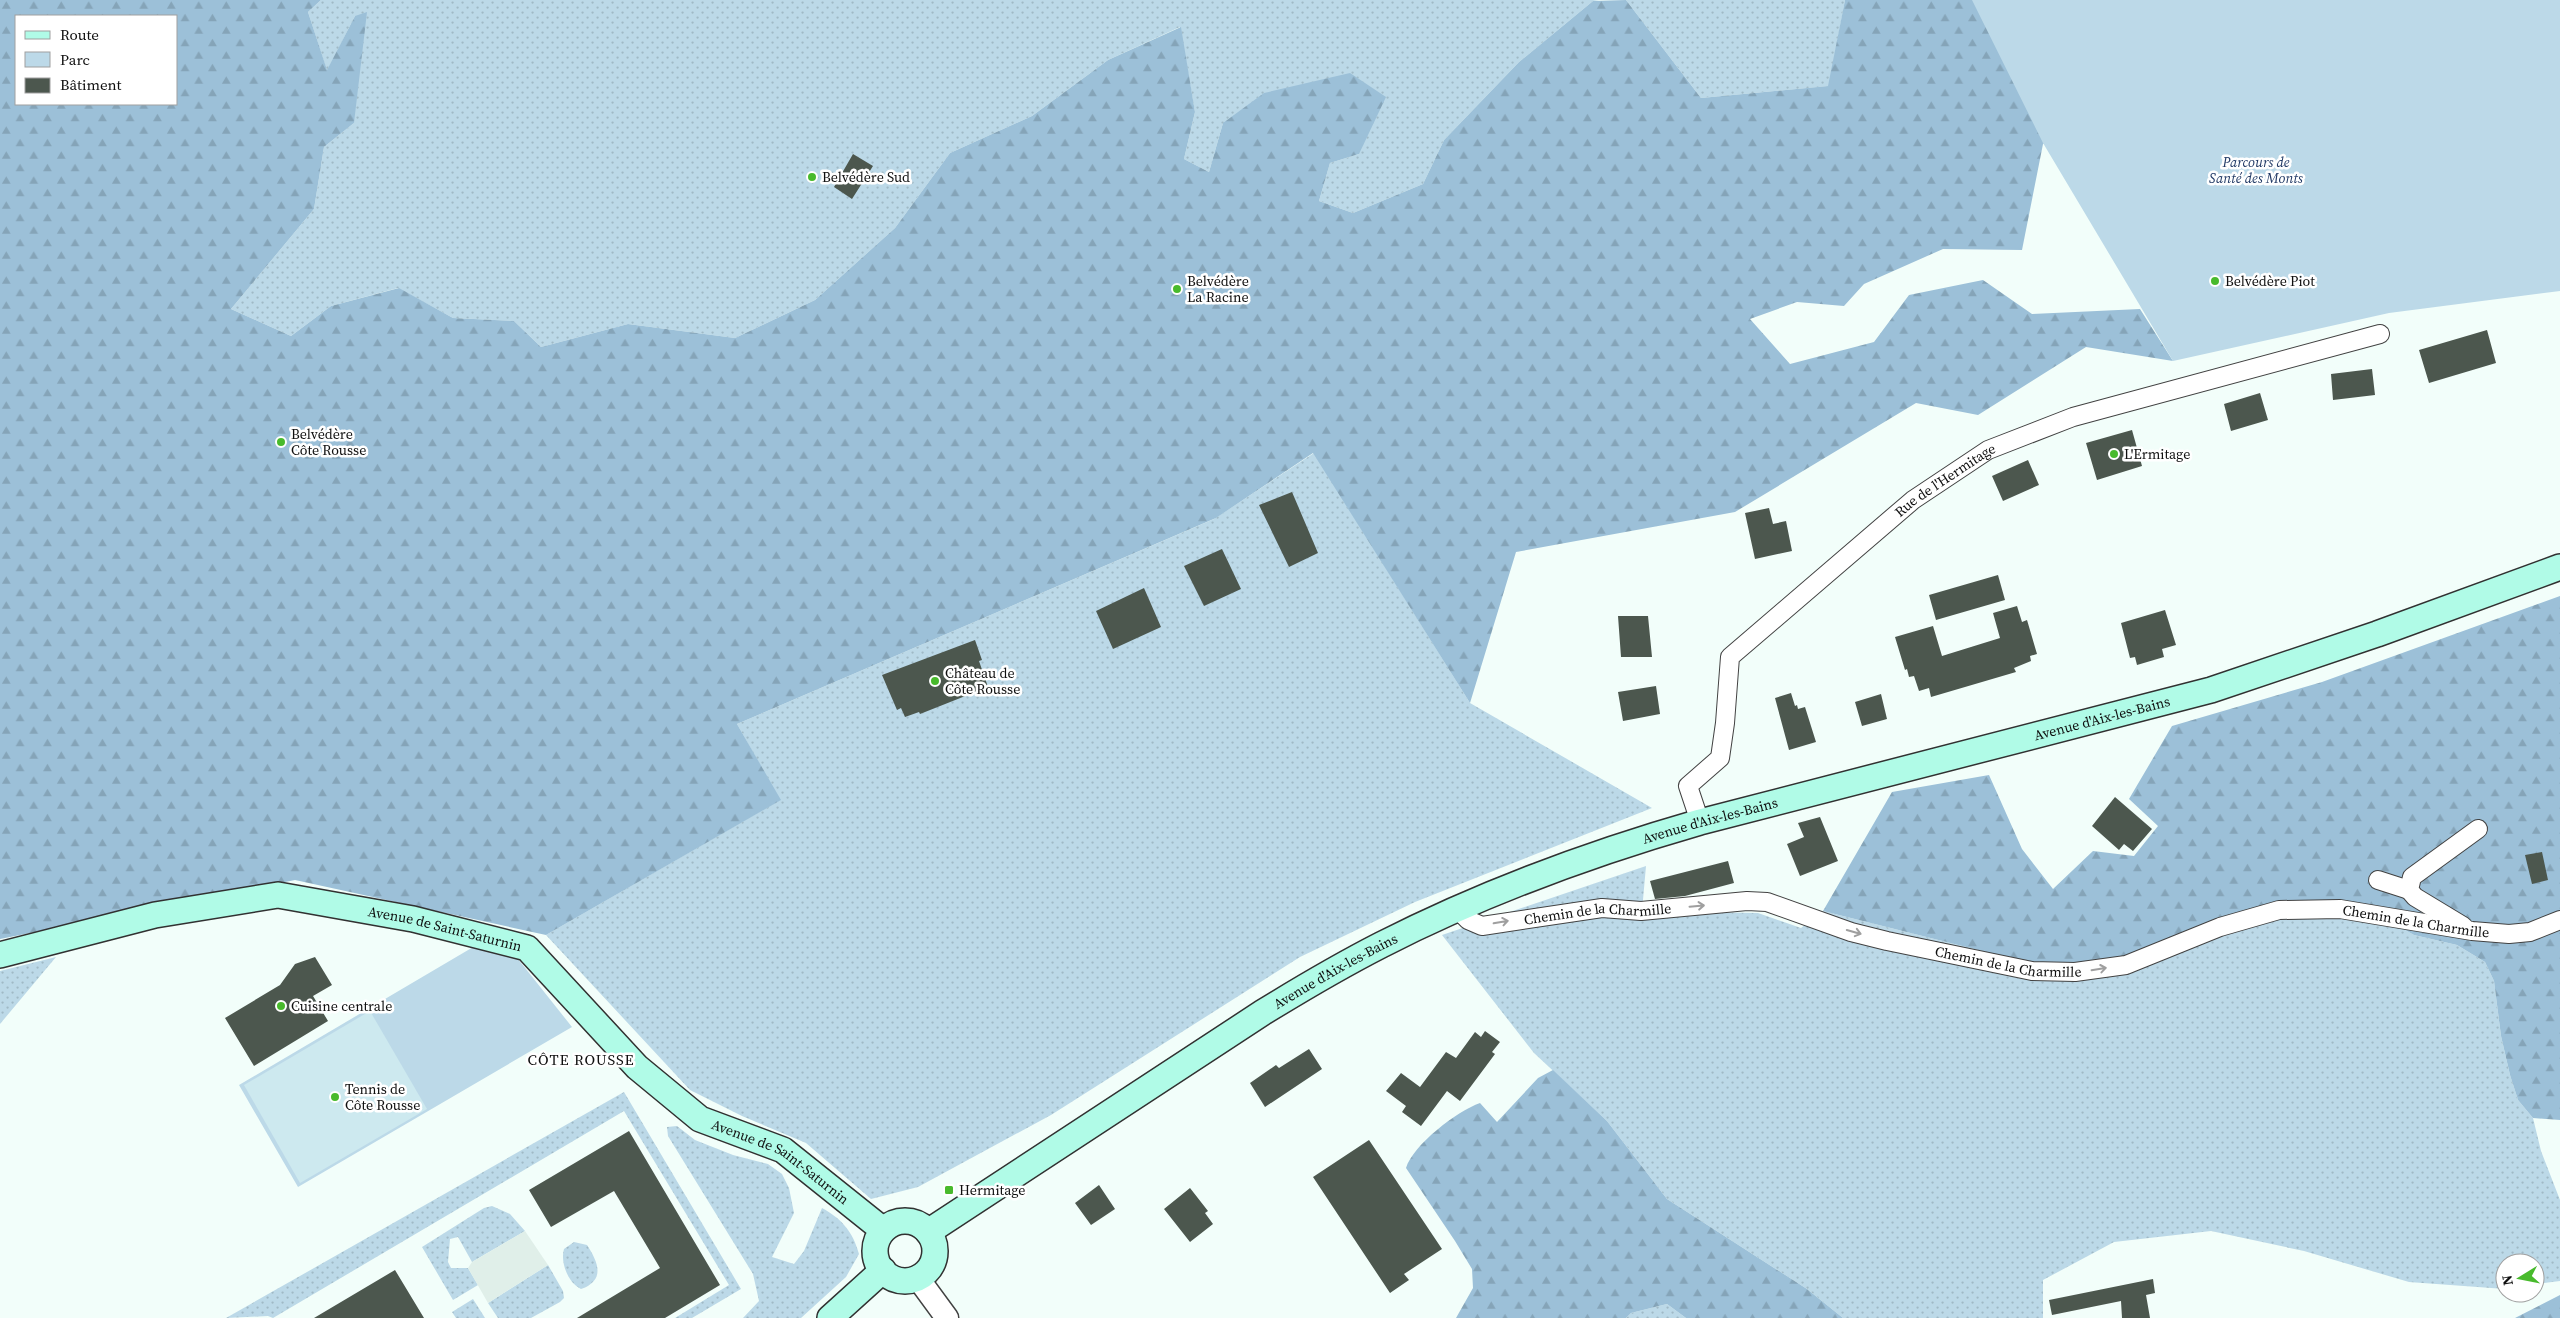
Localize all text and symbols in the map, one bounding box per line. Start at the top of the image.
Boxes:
legend [15,15,178,105]
text: Route [60,24,99,45]
text: Parc [60,49,90,70]
text: Bâtiment [60,74,122,95]
park label: Parcours de Santé des Monts [2209,152,2304,188]
place label: Belvédère Sud [822,167,910,187]
marker: Belvédère Sud [806,171,818,183]
place label: Belvédère La Racine [1187,271,1249,307]
place label: Belvédère Piot [2225,271,2315,291]
marker: Belvédère Piot [2209,275,2221,287]
marker: Belvédère La Racine [1171,283,1183,295]
place label: Belvédère Côte Rousse [291,424,366,460]
marker: Belvédère Côte Rousse [275,436,287,448]
street label: Rue de l'Hermitage [1890,438,1998,522]
place label: L'Ermitage [2124,444,2190,464]
marker: L'Ermitage [2108,448,2120,460]
place label: Château de Côte Rousse [945,663,1020,699]
marker: Château de Côte Rousse [929,675,941,687]
street label: Avenue d'Aix-les-Bains [2032,691,2172,745]
street label: Avenue d'Aix-les-Bains [1640,792,1780,849]
street label: Chemin de la Charmille [1522,898,1672,930]
street label: Chemin de la Charmille [2341,900,2490,942]
street label: Avenue de Saint-Saturnin [366,901,525,956]
one-way arrow [1689,902,1705,911]
one-way arrow [1493,917,1509,927]
street label: Avenue d'Aix-les-Bains [1269,928,1401,1014]
one-way arrow [1845,928,1861,938]
street label: Chemin de la Charmille [1933,941,2083,982]
one-way arrow [2091,963,2107,973]
place label: Cuisine centrale [291,996,392,1016]
marker: Cuisine centrale [275,1000,287,1012]
district label: CÔTE ROUSSE [527,1049,635,1070]
place label: Tennis de Côte Rousse [345,1079,420,1115]
marker: Tennis de Côte Rousse [329,1091,341,1103]
street label: Avenue de Saint-Saturnin [709,1114,854,1209]
place label: Hermitage [959,1180,1025,1200]
marker: Hermitage [943,1184,955,1196]
north arrow [2495,1253,2545,1303]
text: N [2496,1273,2518,1287]

